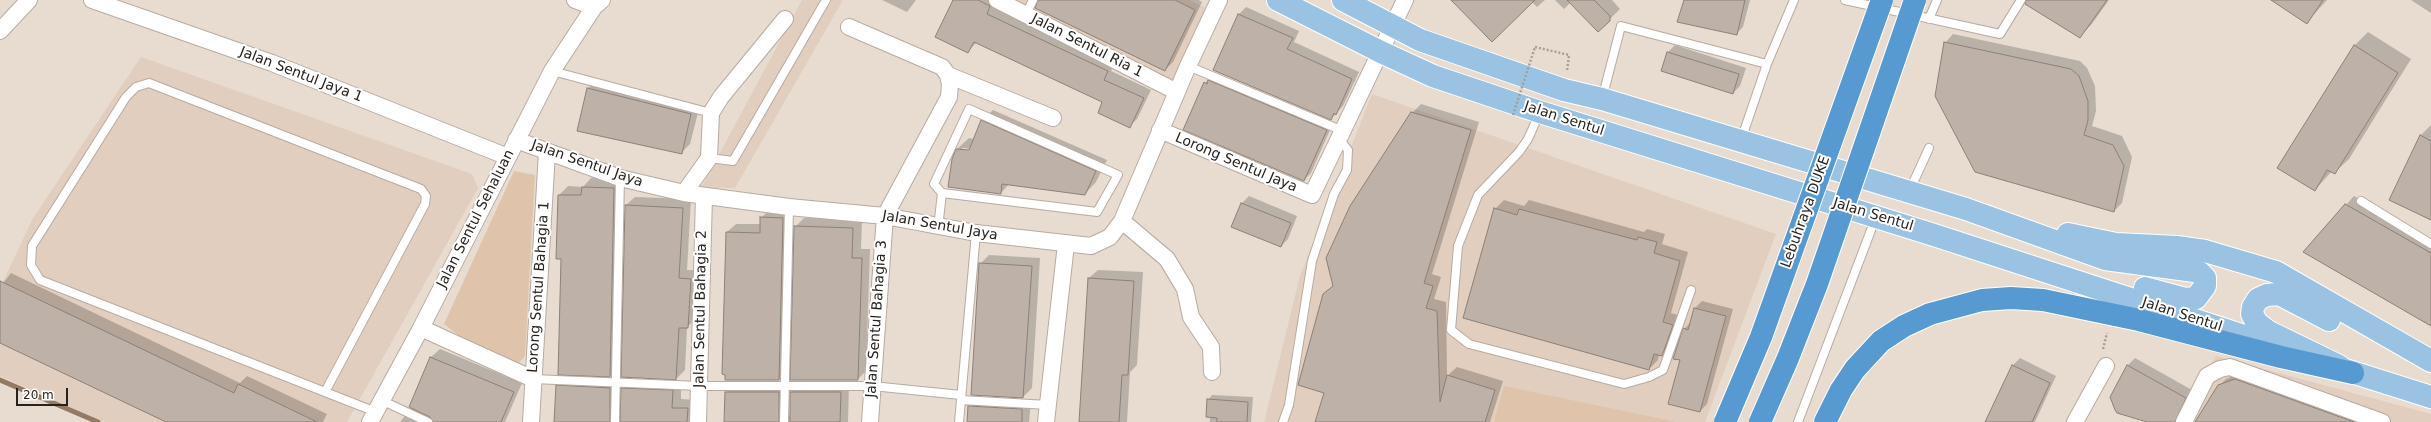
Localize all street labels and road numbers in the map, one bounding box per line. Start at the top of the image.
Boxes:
street label: Jalan Sentul Ria 1 [1028,11,1146,81]
street label: Jalan Sentul Jaya 1 [237,44,365,106]
street label: Jalan Sentul [1522,98,1606,140]
street label: Lorong Sentul Jaya [1172,130,1300,196]
street label: Jalan Sentul Jaya [529,137,645,191]
street label: Jalan Sentul Sehaluan [434,147,518,291]
street label: Lebuhraya DUKE [1778,154,1834,270]
street label: Jalan Sentul [1831,195,1915,235]
street label: Lorong Sentul Bahagia 1 [525,201,553,373]
street label: Jalan Sentul Jaya [881,208,999,244]
street label: Jalan Sentul Bahagia 2 [691,230,711,388]
street label: Jalan Sentul Bahagia 3 [863,240,891,398]
street label: Jalan Sentul [2140,294,2224,336]

